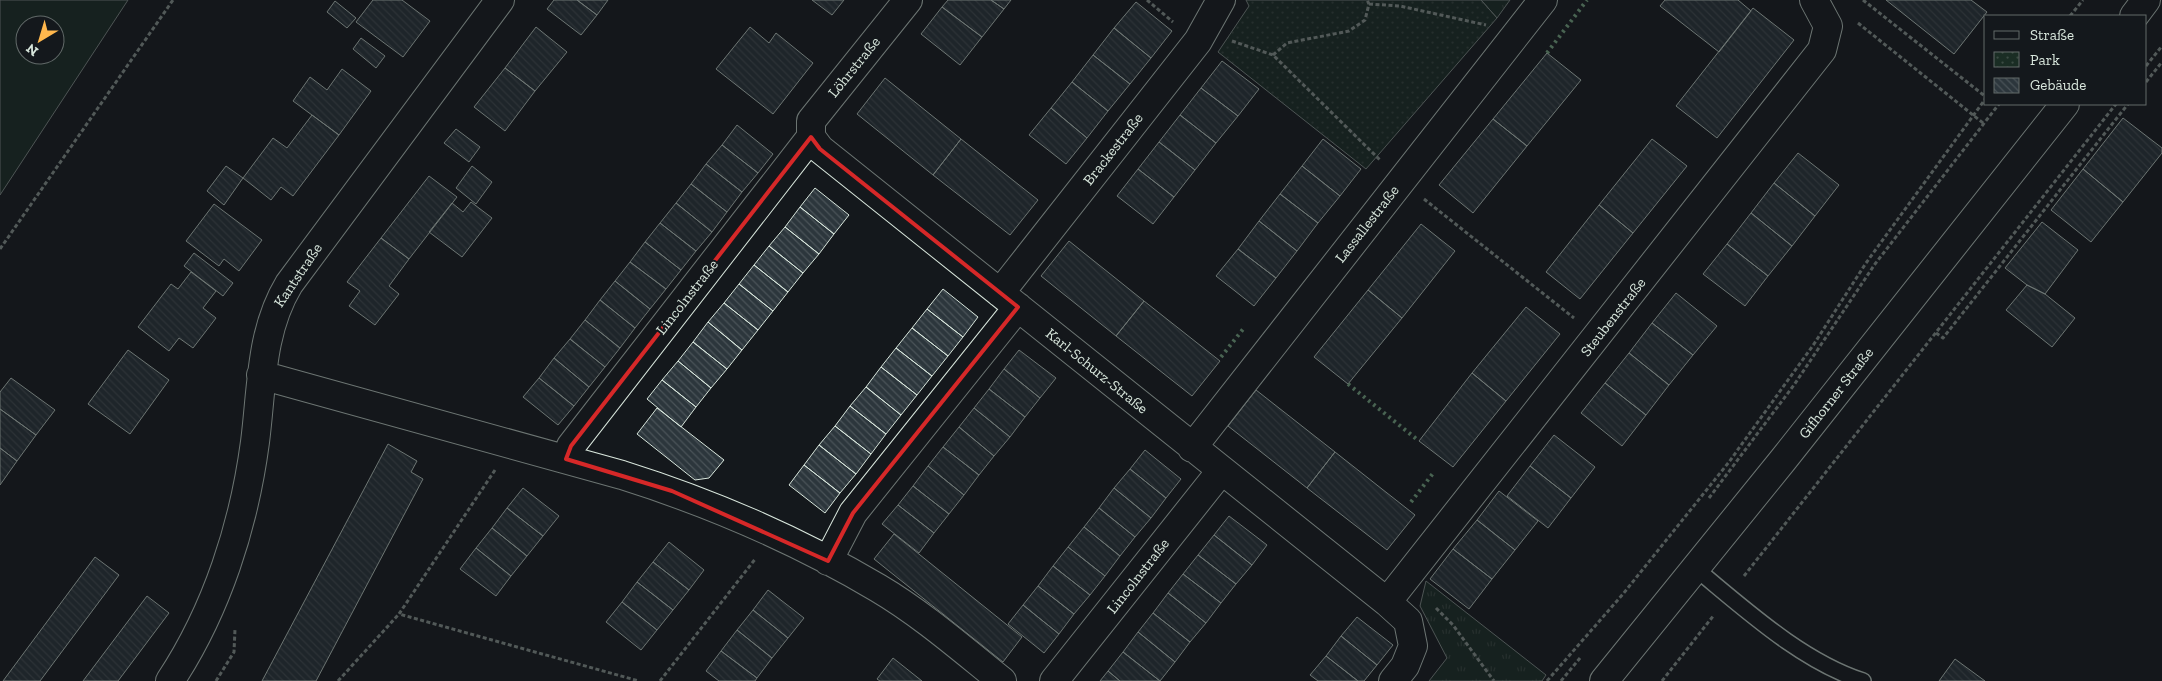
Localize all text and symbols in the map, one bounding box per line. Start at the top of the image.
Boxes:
north arrow [15,15,65,65]
legend [1984,15,2147,105]
text: Straße [2030,26,2074,44]
street label: Löhrstraße [824,33,884,101]
text: N [23,40,42,60]
text: Park [2030,51,2060,69]
text: Gebäude [2030,76,2086,94]
street label: Brackestraße [1079,109,1147,189]
street label: Lassallestraße [1331,182,1403,266]
street label: Kantstraße [270,239,326,311]
street label: Lincolnstraße [652,256,722,338]
street label: Steubenstraße [1577,274,1649,360]
street label: Karl-Schurz-Straße [1042,324,1152,418]
street label: Gifhorner Straße [1795,344,1877,442]
street label: Lincolnstraße [1103,535,1173,617]

